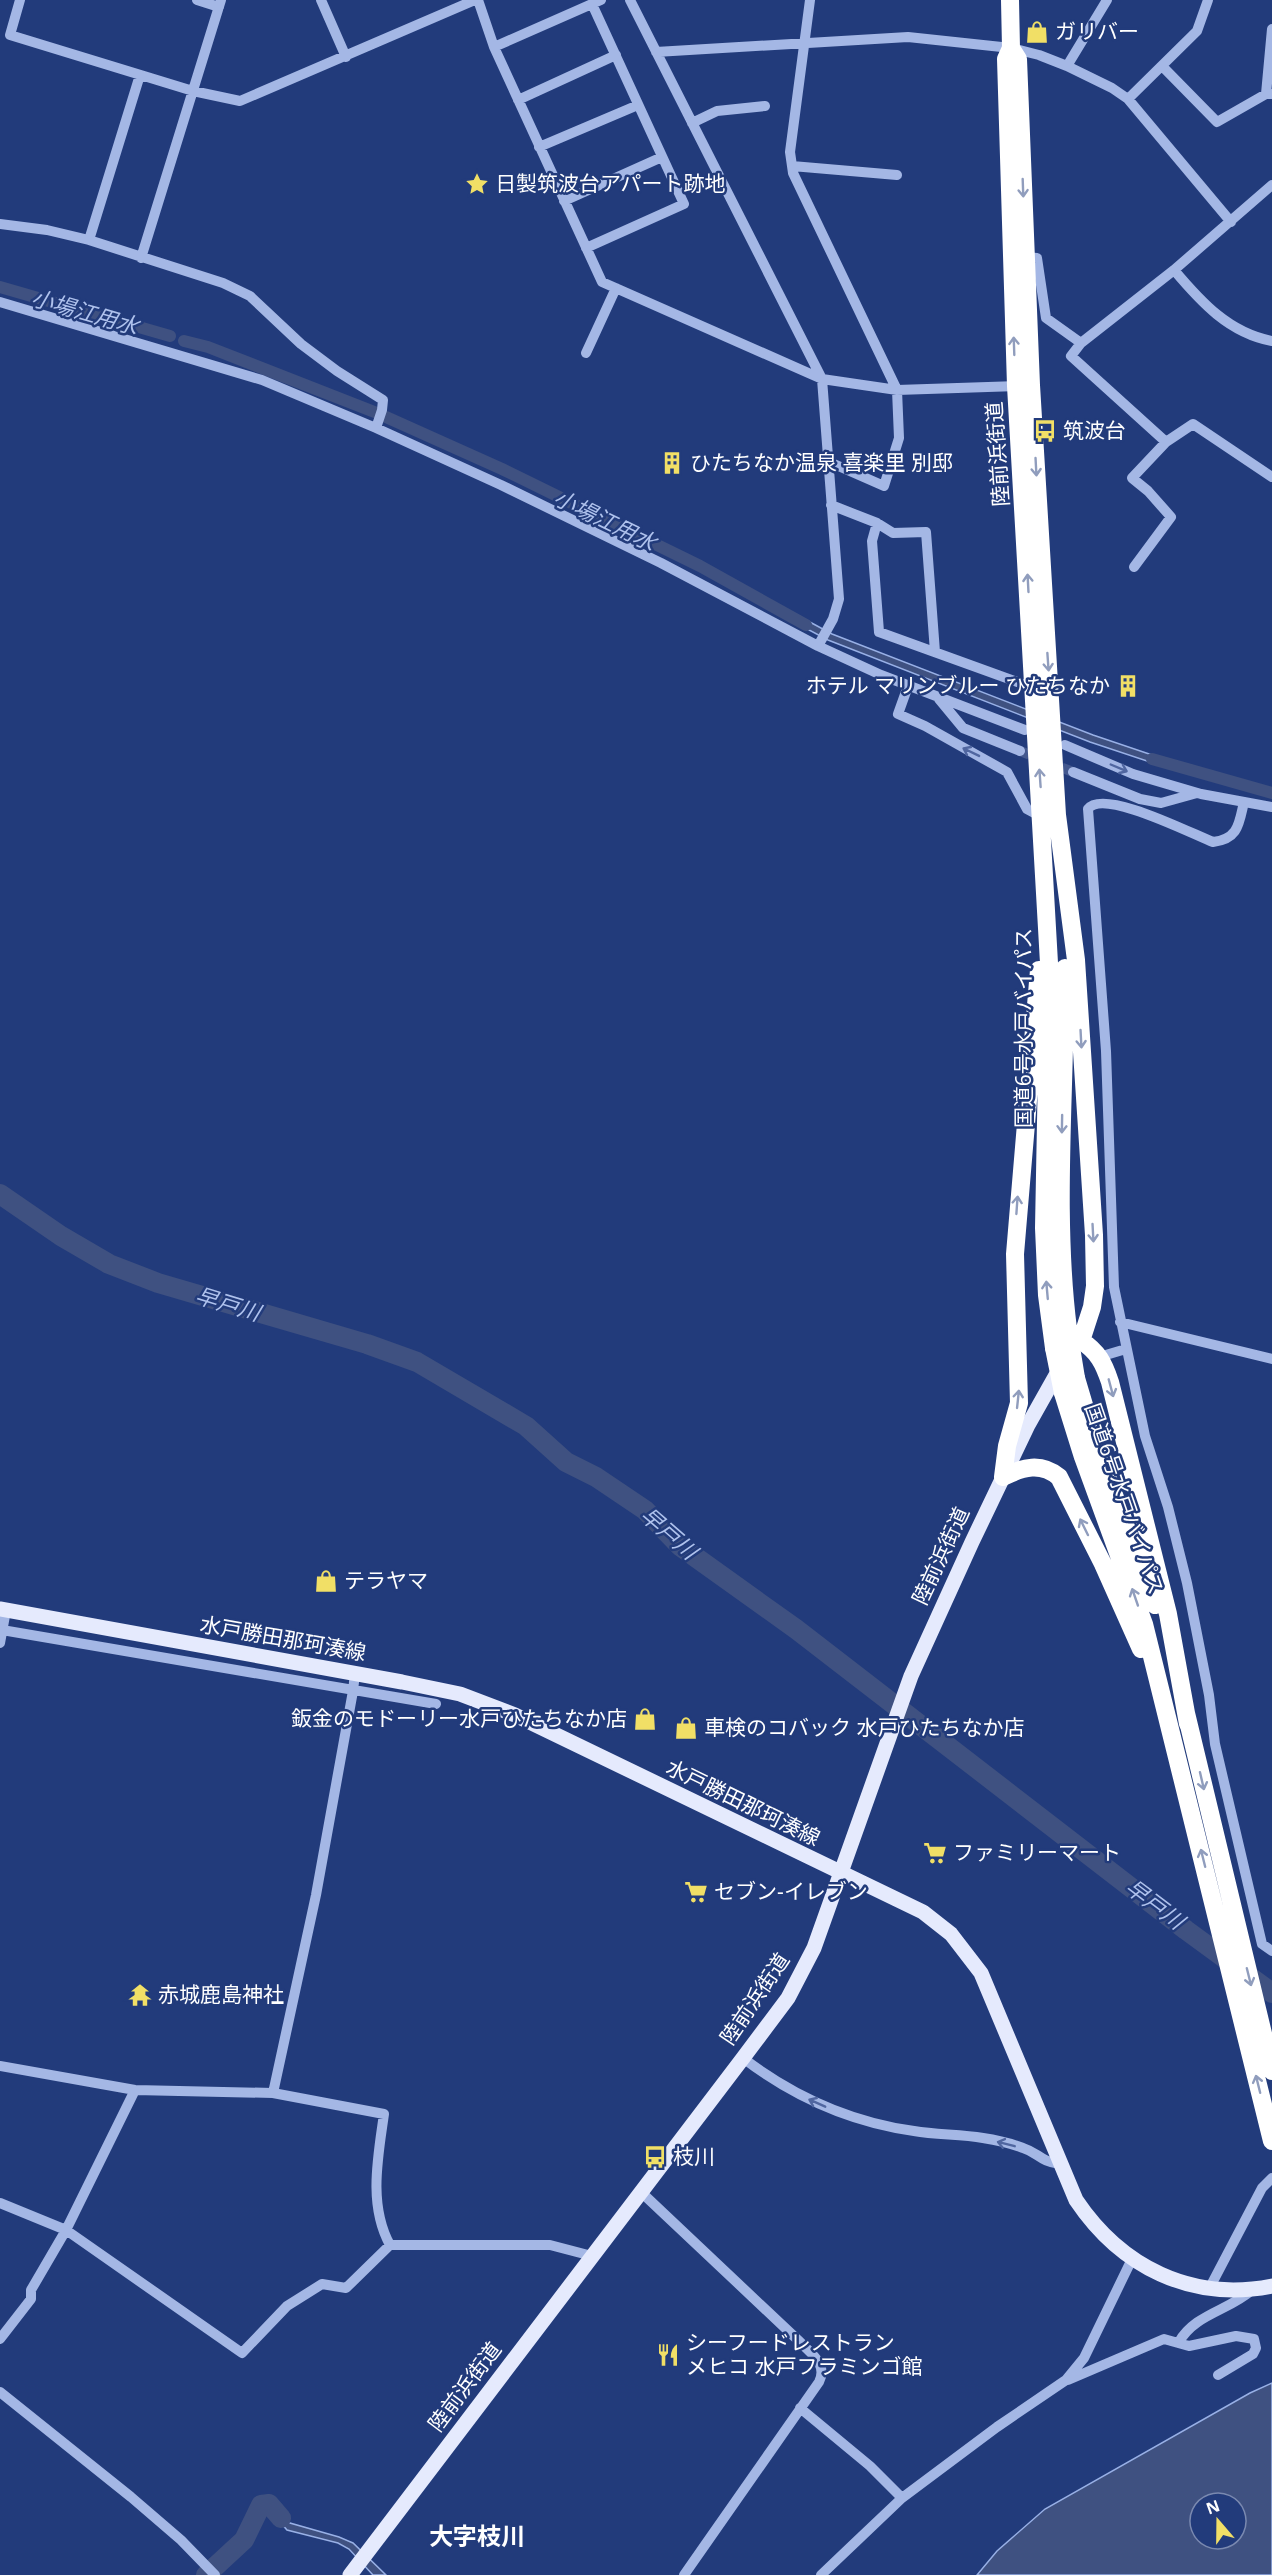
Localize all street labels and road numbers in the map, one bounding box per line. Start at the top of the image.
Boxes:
street label: 陸前浜街道 [979,401,1015,507]
street label: 国道6号水戸バイパス [1009,928,1037,1128]
street label: 国道6号水戸バイパス [1079,1399,1171,1598]
street label: 陸前浜街道 [905,1502,975,1609]
street label: 水戸勝田那珂湊線 [198,1610,368,1666]
street label: 水戸勝田那珂湊線 [662,1753,825,1852]
street label: 陸前浜街道 [713,1947,795,2050]
street label: 陸前浜街道 [421,2336,507,2437]

